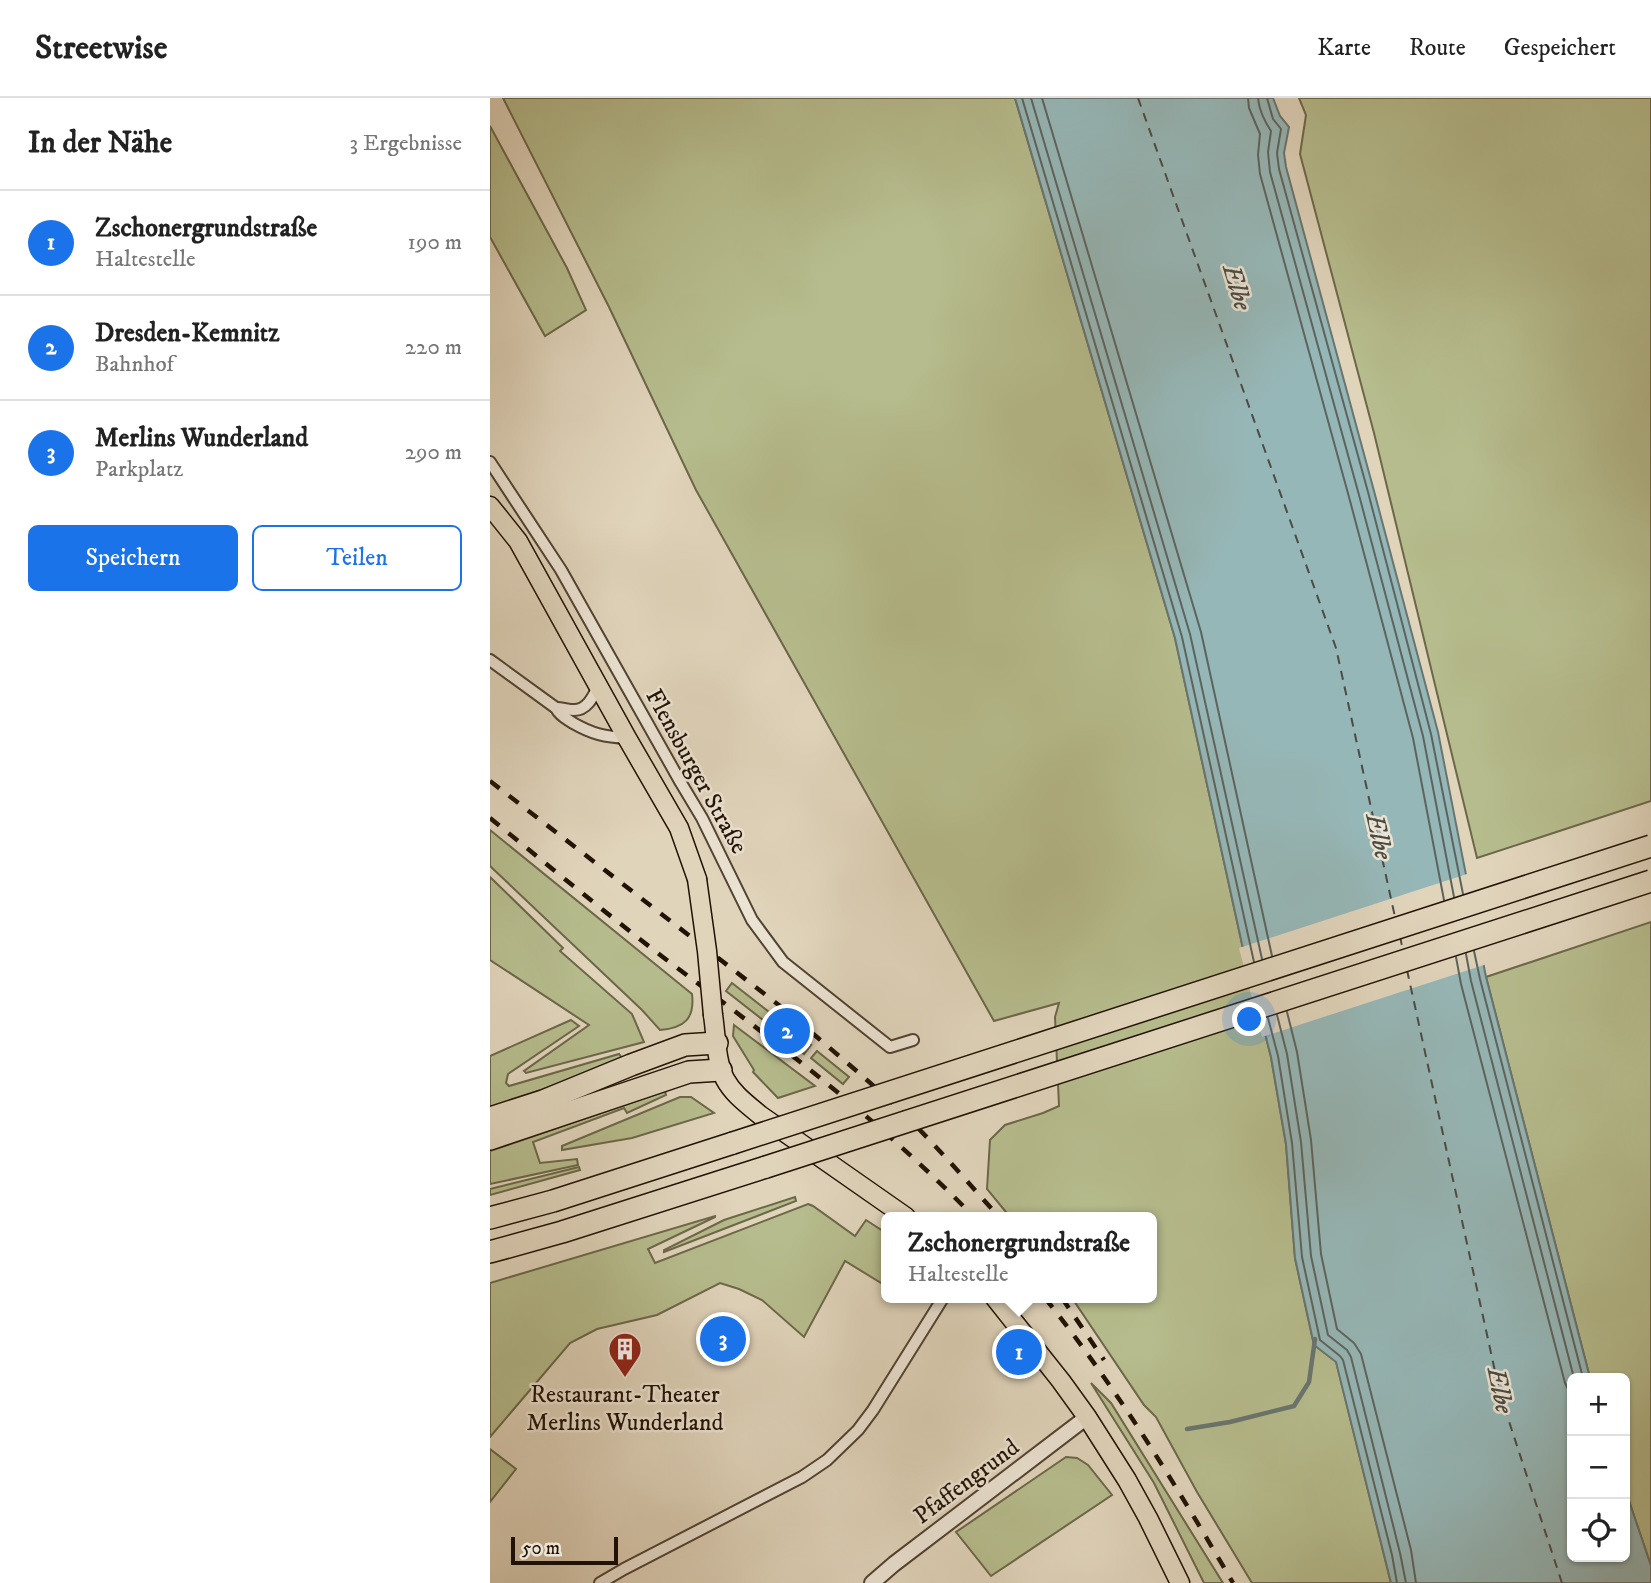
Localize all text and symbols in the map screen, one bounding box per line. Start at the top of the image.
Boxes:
text: Streetwise [35,28,167,69]
text: Karte [1317,33,1371,63]
text: Route [1409,33,1466,63]
text: Gespeichert [1504,33,1616,63]
text: In der Nähe [28,125,172,162]
text: 3 Ergebnisse [349,129,462,158]
text: Zschonergrundstraße [95,212,317,245]
text: 1 [47,228,55,257]
text: 190 m [408,228,462,257]
text: Haltestelle [95,245,196,274]
water label: Elbe [1213,259,1259,315]
text: Dresden-Kemnitz [95,317,279,350]
text: 2 [45,333,57,362]
text: 220 m [405,333,462,362]
text: Bahnhof [95,350,174,379]
text: Merlins Wunderland [95,422,308,455]
text: 3 [47,438,55,467]
text: 290 m [405,438,462,467]
text: Parkplatz [95,455,183,484]
button: Speichern [28,525,238,591]
button: Teilen [252,525,462,591]
street label: Flensburger Straße [638,684,754,859]
water label: Elbe [1357,808,1400,864]
your location [1232,1002,1266,1036]
pin: 2 [764,1005,810,1057]
popup [881,1212,1157,1303]
text: Zschonergrundstraße [908,1227,1130,1260]
text: Haltestelle [908,1260,1008,1289]
pin: 3 [700,1313,746,1365]
pin: 1 [996,1326,1042,1378]
building icon: Restaurant-Theater Merlins Wunderland [606,1330,644,1379]
water label: Elbe [1478,1362,1521,1417]
map controls [1567,1373,1630,1562]
button: + [1567,1373,1630,1436]
place label: Restaurant-Theater Merlins Wunderland [527,1380,723,1438]
street label: Pfaffengrund [908,1432,1025,1531]
button: − [1567,1436,1630,1499]
button: locate [1567,1499,1630,1562]
scale bar [511,1534,618,1566]
text: 50 m [522,1537,560,1560]

